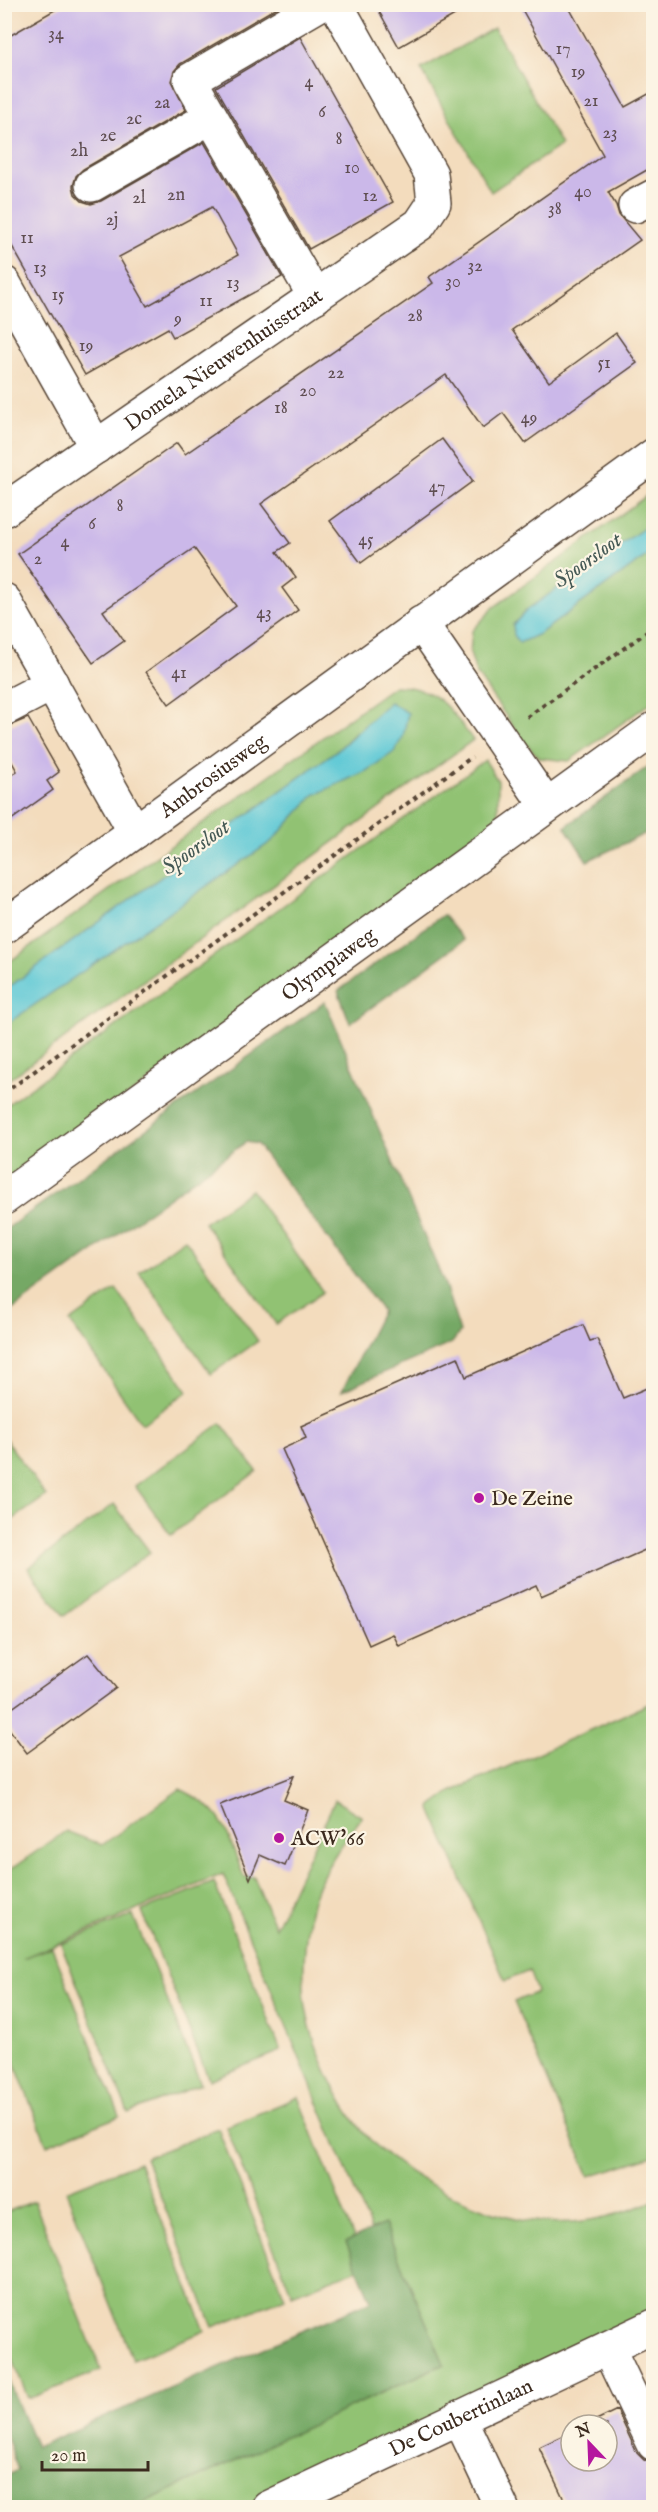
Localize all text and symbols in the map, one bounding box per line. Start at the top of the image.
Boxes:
house number: 34 [48,23,64,46]
house number: 17 [555,38,571,61]
house number: 19 [571,61,585,84]
house number: 4 [305,71,314,94]
house number: 21 [583,90,599,113]
house number: 2a [154,92,170,115]
house number: 6 [318,101,326,124]
house number: 2c [126,108,142,131]
house number: 23 [602,122,618,145]
house number: 2e [100,125,116,148]
house number: 8 [335,128,343,151]
house number: 2h [70,140,88,163]
house number: 10 [344,157,360,180]
house number: 40 [574,181,592,204]
house number: 2n [167,184,185,207]
house number: 12 [362,185,378,208]
house number: 2l [132,187,146,210]
house number: 38 [548,198,562,221]
house number: 2j [106,209,118,232]
house number: 11 [20,227,34,250]
house number: 32 [467,255,483,278]
house number: 13 [33,257,47,280]
house number: 30 [445,271,461,294]
house number: 13 [226,272,240,295]
street label: Domela Nieuwenhuisstraat [120,283,328,438]
house number: 15 [51,284,65,307]
house number: 11 [199,290,213,313]
house number: 28 [407,305,423,328]
house number: 9 [173,308,182,331]
house number: 19 [79,335,93,358]
house number: 51 [597,352,611,375]
house number: 22 [328,362,344,385]
house number: 20 [299,380,317,403]
house number: 18 [274,397,288,420]
house number: 49 [521,407,537,430]
house number: 47 [429,476,445,499]
house number: 8 [116,495,124,518]
house number: 6 [88,513,96,536]
water label: Spoorsloot [548,526,629,595]
house number: 45 [358,529,374,552]
house number: 4 [61,531,70,554]
house number: 2 [34,548,42,571]
house number: 43 [256,602,272,625]
house number: 41 [171,662,187,685]
street label: Ambrosiusweg [154,728,273,825]
water label: Spoorsloot [156,813,237,882]
street label: Olympiaweg [277,922,382,1008]
place label: De Zeine [491,1486,573,1513]
marker: De Zeine [472,1491,486,1505]
place label: ACW'66 [290,1826,365,1853]
marker: ACW'66 [272,1831,286,1845]
street label: De Coubertinlaan [385,2373,538,2464]
north arrow [559,2413,619,2473]
text: N [573,2419,594,2443]
scale bar [42,2434,148,2472]
text: 20 m [51,2445,86,2468]

